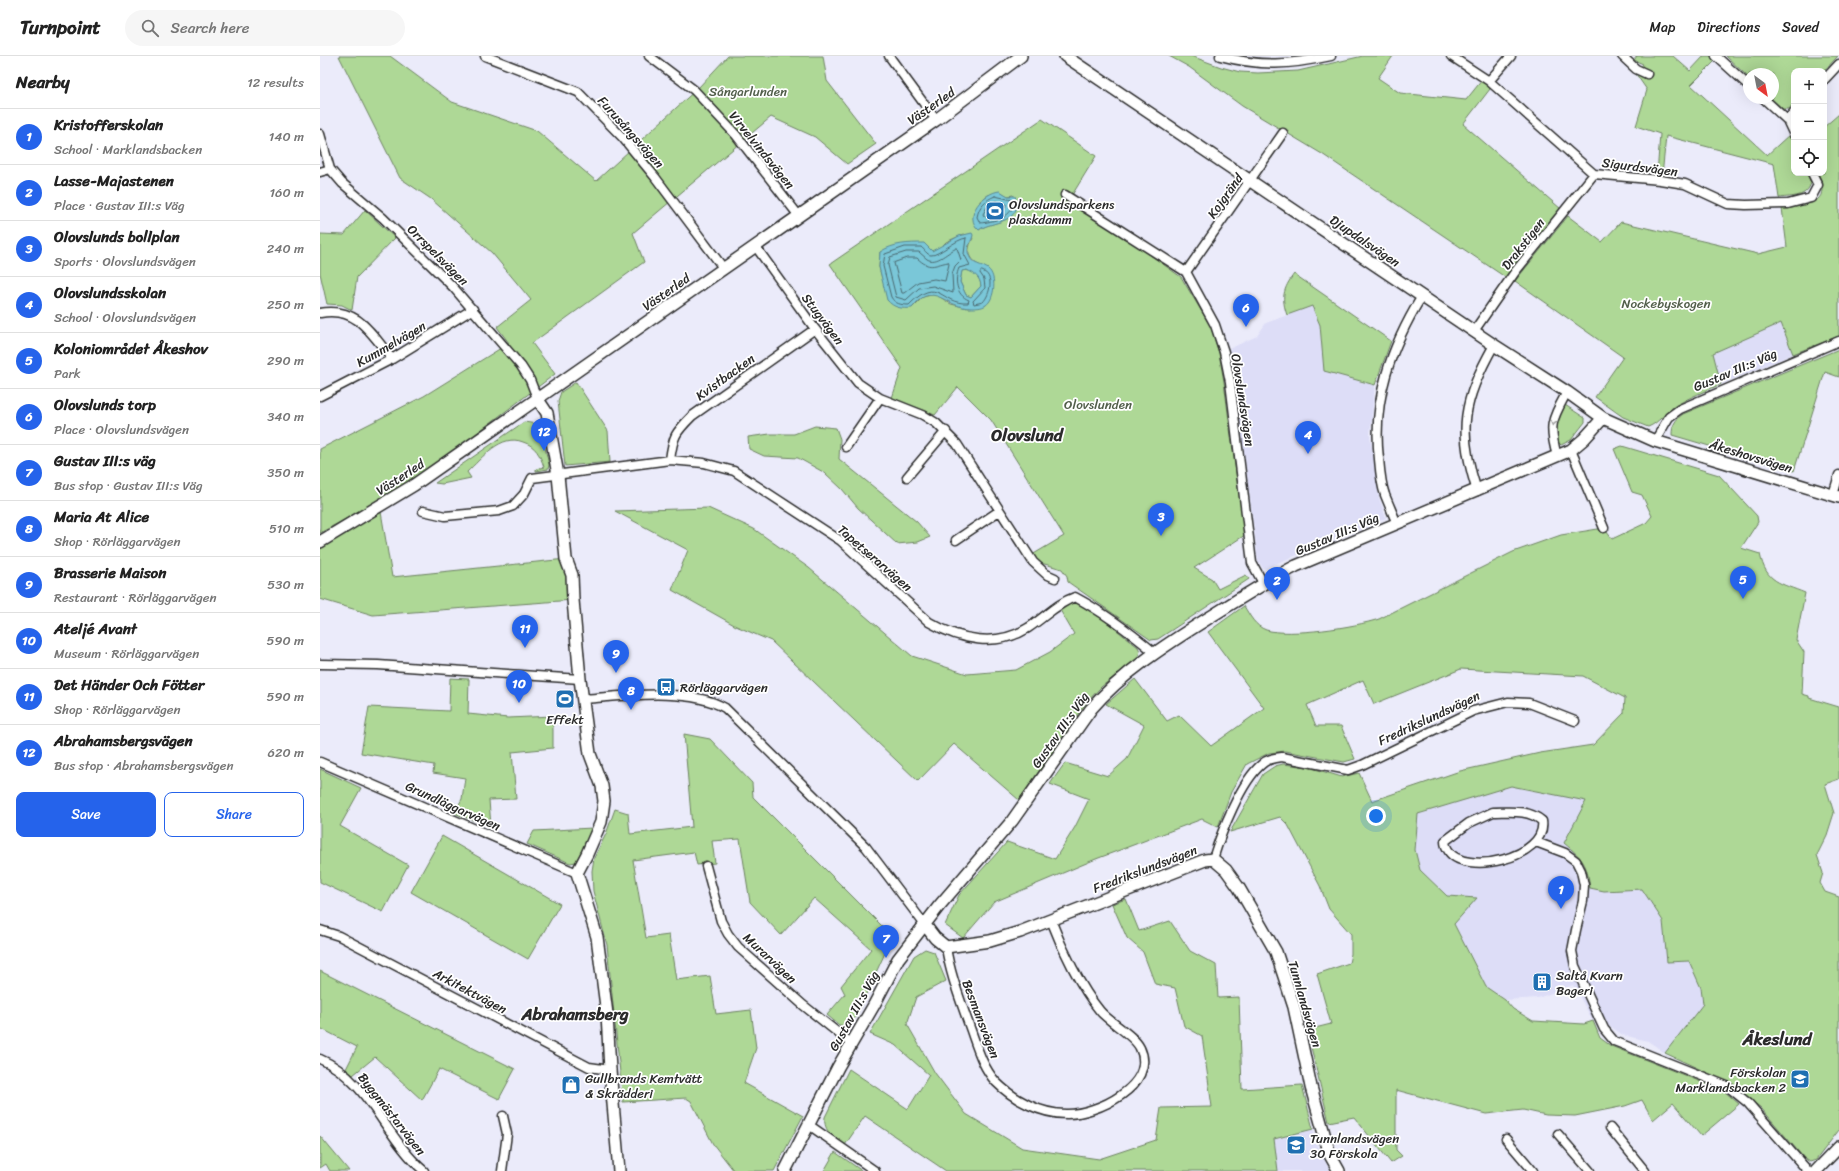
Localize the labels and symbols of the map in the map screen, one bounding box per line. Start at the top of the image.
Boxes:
north arrow [1743,68,1779,104]
park label: Sångarlunden [709,80,787,103]
street label: Västerled [902,80,961,131]
street label: Furusångsvägen [592,90,670,174]
street label: Virvelvindsvägen [723,106,801,194]
street label: Sigurdsvägen [1601,151,1679,183]
street label: Kojgränd [1201,168,1250,223]
place label: Olovslundsparkens plaskdamm [1008,193,1115,231]
sports icon: Olovslundsparkens plaskdamm [984,200,1006,222]
street label: Djupdalsvägen [1325,209,1405,273]
street label: Drakstigen [1495,213,1551,275]
street label: Orrspelsvägen [402,219,474,291]
street label: Västerled [637,266,696,317]
street label: Stugvägen [796,288,850,350]
park label: Nockebyskogen [1622,292,1710,315]
pin: 6 [1233,294,1259,327]
street label: Kummelvägen [352,315,430,373]
street label: Gustav III:s Väg [1690,342,1781,398]
street label: Kvistbacken [690,347,760,407]
street label: Olovslundsvägen [1224,352,1262,448]
park label: Olovslunden [1064,393,1132,416]
pin: 12 [531,418,557,451]
one-way arrow [1549,419,1558,426]
district label: Olovslund [991,420,1065,450]
pin: 4 [1295,421,1321,454]
street label: Åkeshovsvägen [1706,432,1795,480]
street label: Västerled [371,452,430,501]
pin: 3 [1148,503,1174,536]
street label: Gustav III:s Väg [1292,506,1383,562]
street label: Tapetserarvägen [832,519,918,597]
pin: 5 [1730,566,1756,599]
pin: 2 [1264,567,1290,600]
pin: 11 [512,615,538,648]
pin: 9 [603,640,629,673]
pin: 10 [506,670,532,703]
bus stop icon: Rörläggarvägen [655,676,677,698]
place label: Rörläggarvägen [680,676,768,699]
pin: 8 [618,677,644,710]
street label: Fredrikslundsvägen [1374,684,1484,752]
street label: Gustav III:s Väg [1025,687,1095,773]
sports icon: Effekt [554,688,576,710]
place label: Effekt [546,708,584,731]
street label: Grundläggarvägen [402,775,504,837]
your location [1366,806,1386,826]
street label: Fredrikslundsvägen [1089,838,1201,900]
pin: 1 [1548,876,1574,909]
pin: 7 [873,925,899,958]
street label: Murarvägen [738,927,802,989]
street label: Tunnlandsvägen [1282,958,1328,1050]
street label: Arkitektvägen [428,961,511,1020]
place label: Saltå Kvarn Bageri [1556,964,1623,1002]
street label: Gustav III:s Väg [822,966,886,1056]
building icon: Saltå Kvarn Bageri [1531,971,1553,993]
street label: Besmansvägen [955,976,1007,1062]
district label: Abrahamsberg [520,999,629,1029]
district label: Åkeslund [1742,1024,1813,1054]
place label: Förskolan Marklandsbacken 2 [1676,1061,1786,1099]
street label: Byggmästarvägen [352,1067,432,1161]
place label: Gullbrands Kemtvätt & Skrädderi [585,1067,702,1105]
school or university icon: Förskolan Marklandsbacken 2 [1789,1068,1811,1090]
shop icon: Gullbrands Kemtvätt & Skrädderi [560,1074,582,1096]
place label: Tunnlandsvägen 30 Förskola [1310,1127,1399,1165]
school or university icon: Tunnlandsvägen 30 Förskola [1285,1134,1307,1156]

